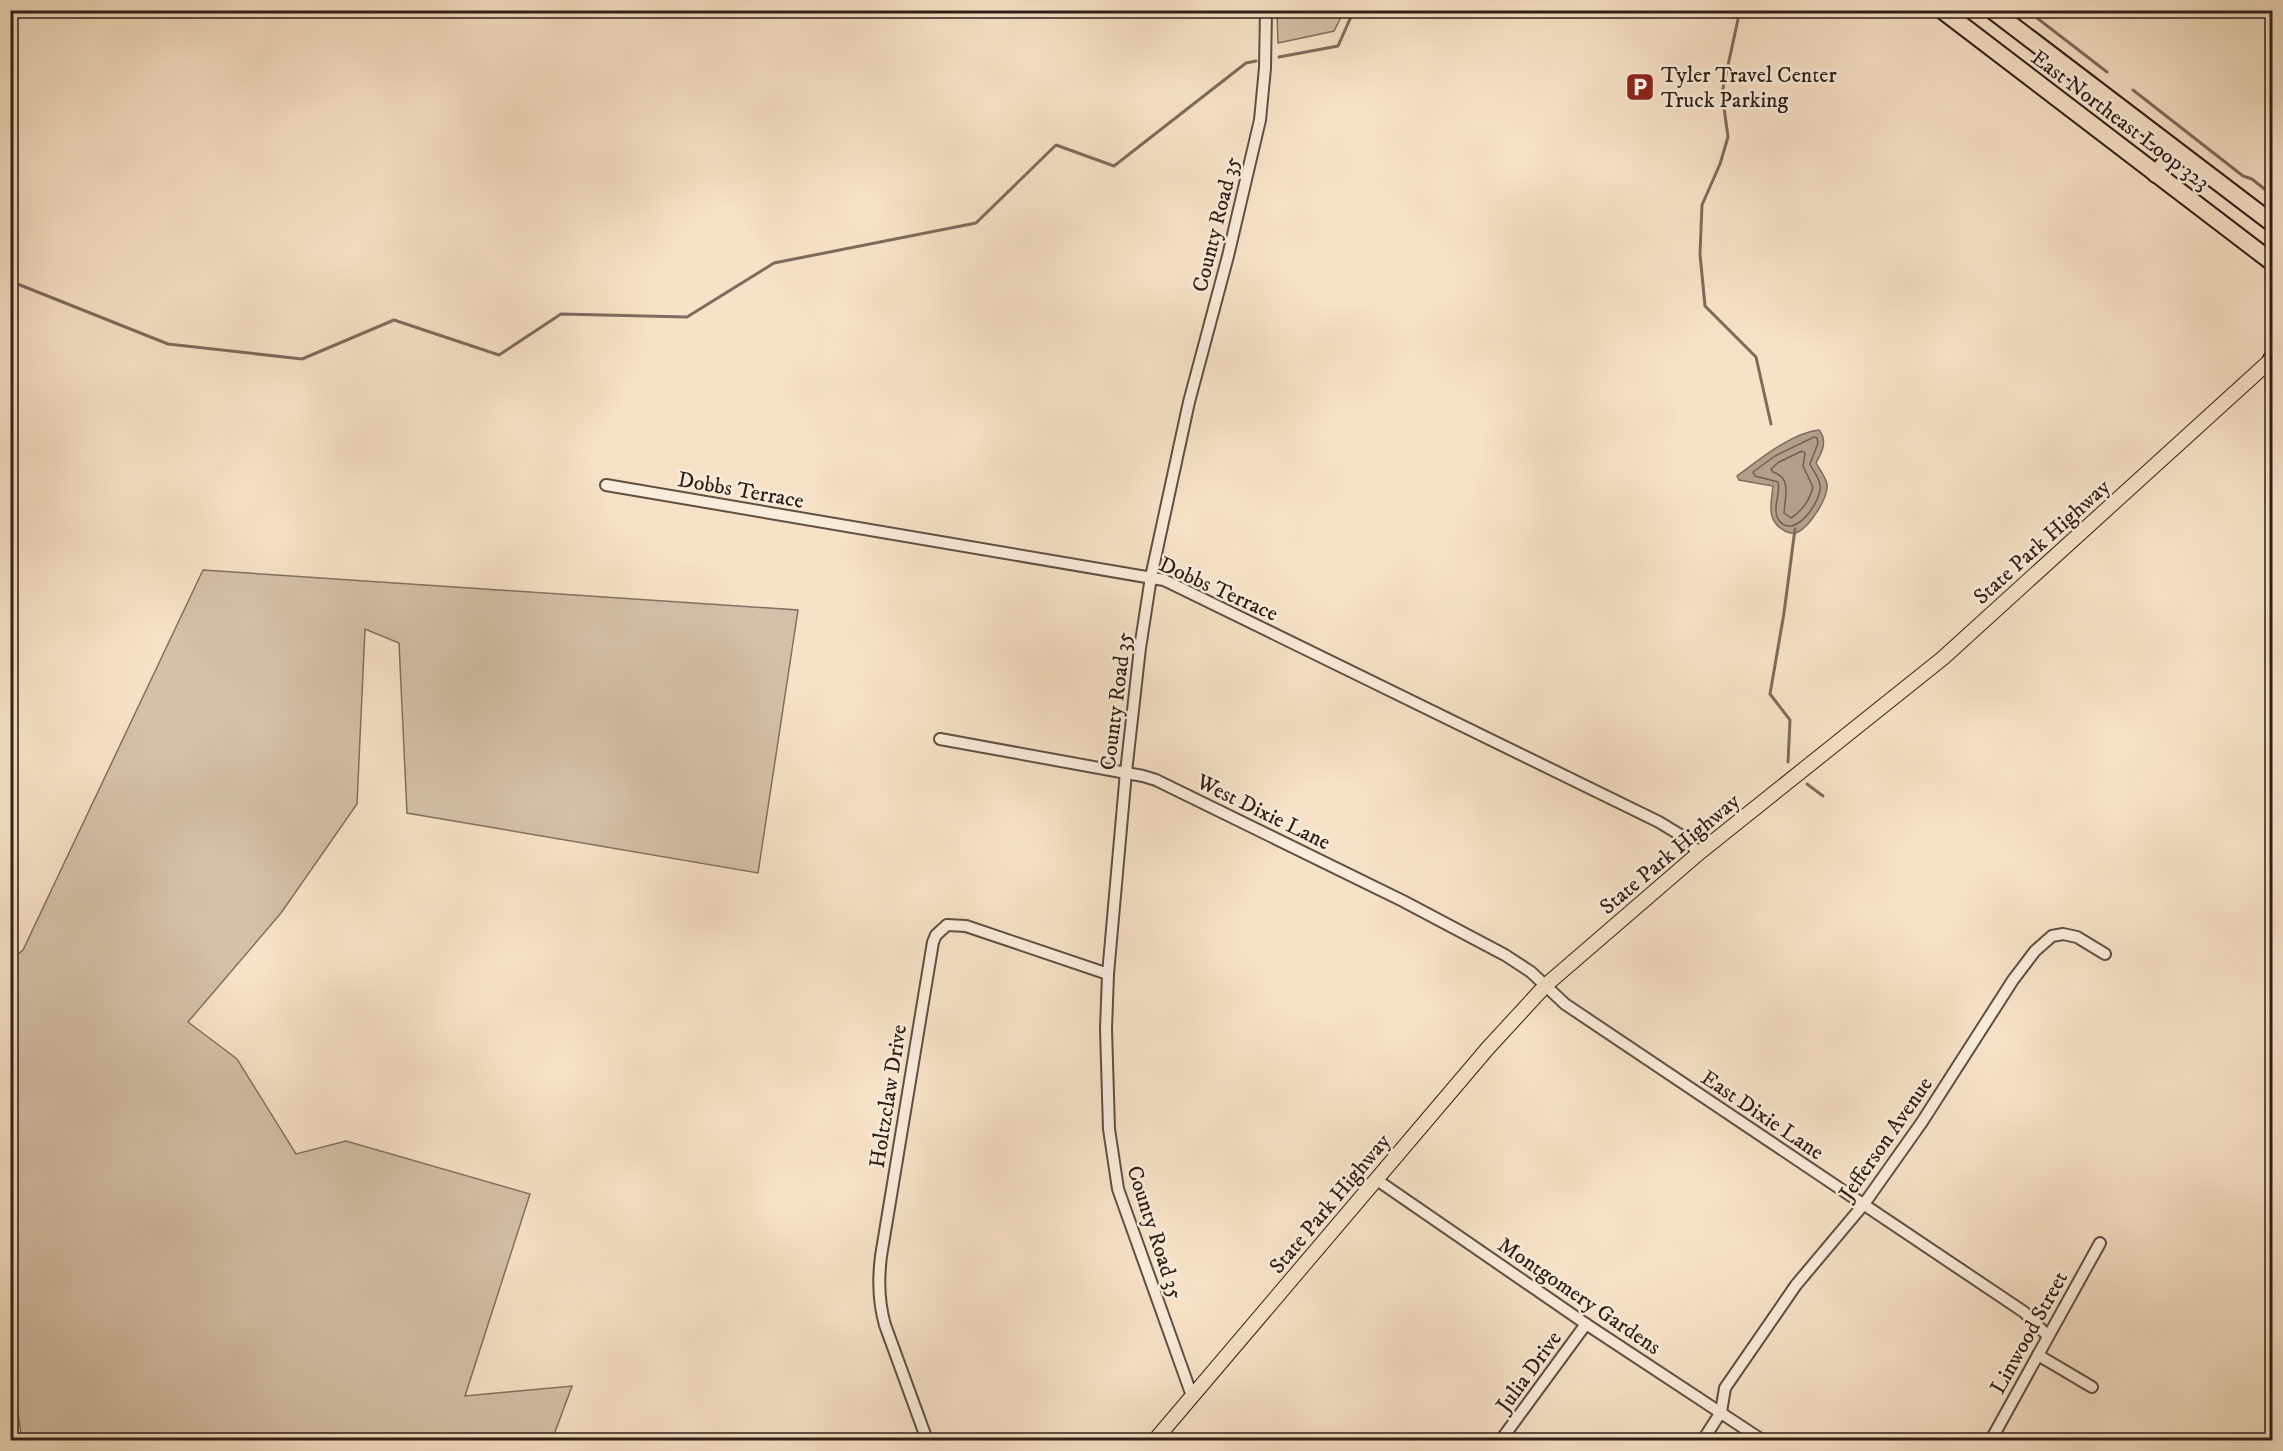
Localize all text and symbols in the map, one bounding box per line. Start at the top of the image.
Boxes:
street label: East Northeast Loop 323 [2025,44,2215,196]
place label: Tyler Travel Center Truck Parking [1661,62,1837,114]
parking icon: Tyler Travel Center Truck Parking [1624,71,1656,103]
street label: County Road 35 [1187,154,1246,295]
street label: Dobbs Terrace [676,466,806,515]
street label: State Park Highway [1968,473,2116,611]
street label: Dobbs Terrace [1155,551,1282,628]
street label: County Road 35 [1095,631,1138,772]
street label: West Dixie Lane [1191,768,1335,856]
street label: State Park Highway [1594,787,1746,921]
street label: Holtzclaw Drive [864,1023,913,1170]
street label: East Dixie Lane [1696,1064,1829,1166]
street label: Jefferson Avenue [1833,1072,1939,1208]
street label: State Park Highway [1264,1128,1397,1280]
street label: County Road 35 [1120,1162,1189,1303]
street label: Montgomery Gardens [1492,1232,1666,1361]
street label: Linwood Street [1985,1267,2074,1399]
street label: Julia Drive [1489,1326,1568,1420]

